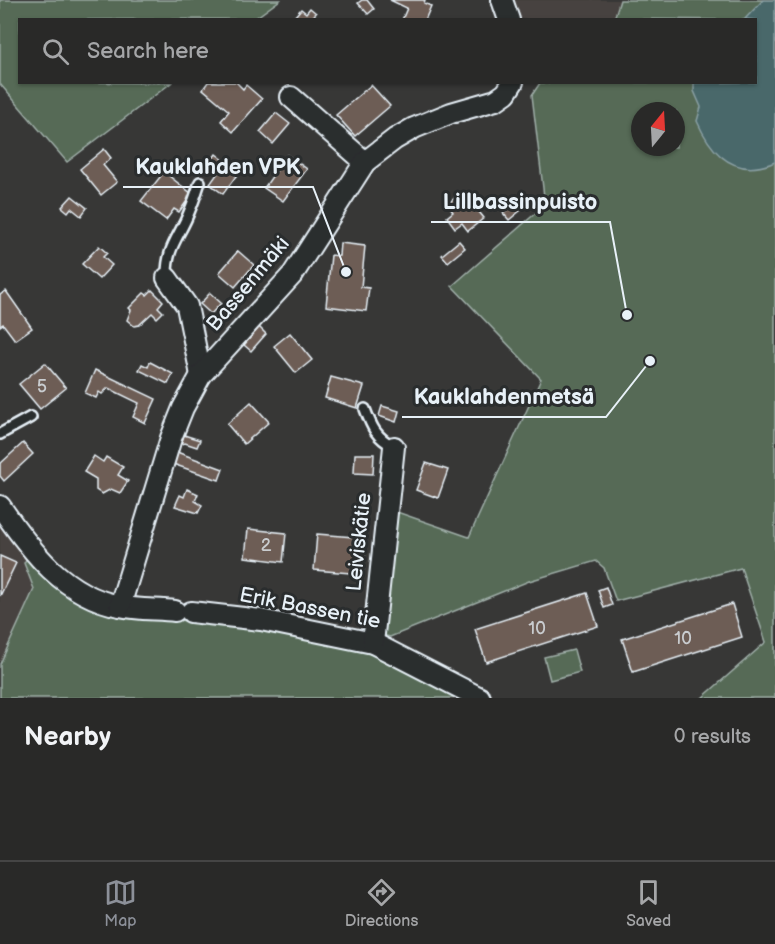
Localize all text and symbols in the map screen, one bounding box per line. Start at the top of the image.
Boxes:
search box [18,18,757,84]
icon: search [39,35,72,68]
text: Search here [87,38,209,65]
north arrow [631,102,685,156]
callout: Kauklahden VPK [123,147,313,187]
text: Kauklahden VPK [135,154,301,181]
callout: Lillbassinpuisto [431,182,610,222]
text: Lillbassinpuisto [443,189,597,216]
street label: Bassenmäki [201,232,295,336]
house number: 5 [37,376,47,397]
callout: Kauklahdenmetsä [402,377,606,417]
text: Kauklahdenmetsä [414,384,594,411]
street label: Leiviskätie [341,491,377,593]
house number: 2 [261,535,272,556]
street label: Erik Bassen tie [237,582,383,634]
house number: 10 [528,618,546,639]
house number: 10 [674,628,692,649]
text: Nearby [24,722,111,753]
text: 0 results [674,725,751,749]
tab: Map [104,876,137,931]
tab: Directions [345,876,418,931]
tab: Saved [626,876,671,931]

